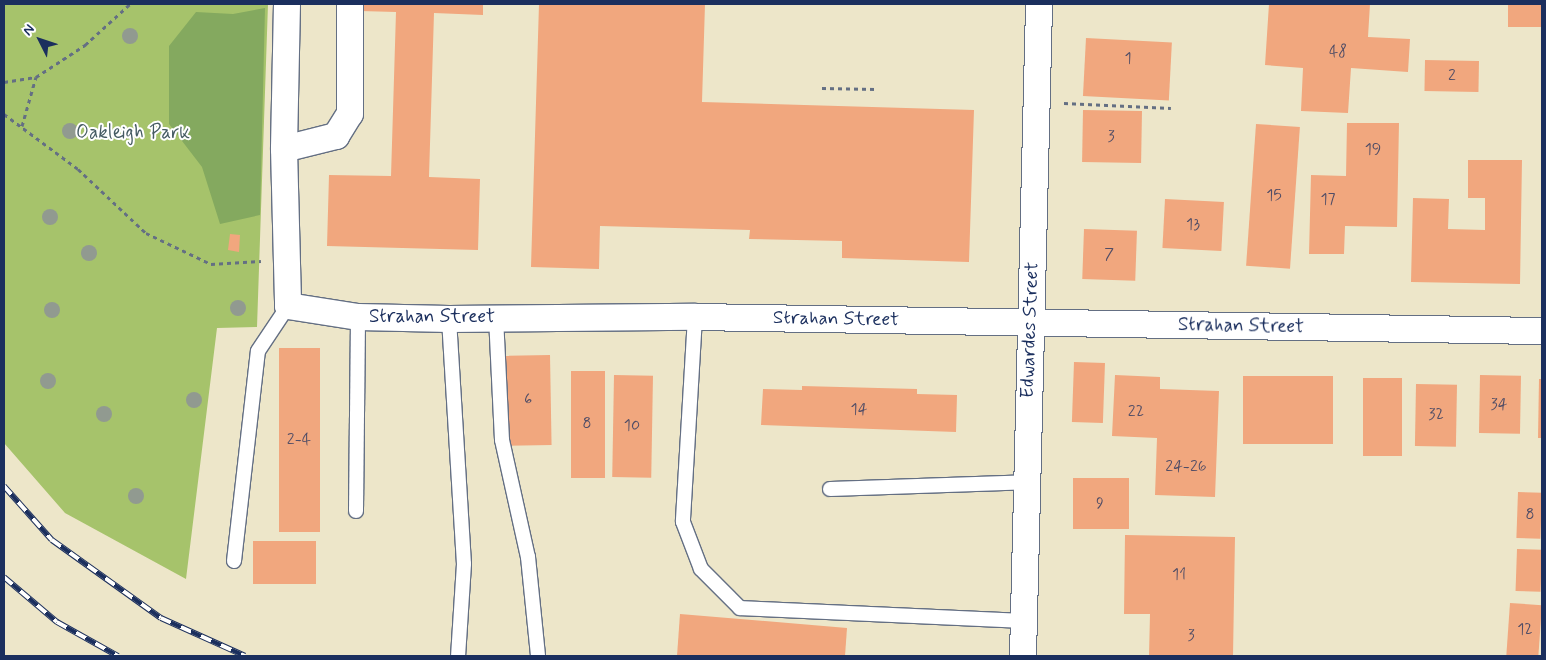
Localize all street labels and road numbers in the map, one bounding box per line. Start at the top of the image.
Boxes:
street label: Edwardes Street [1016,262,1044,398]
street label: Strahan Street [369,306,495,328]
street label: Strahan Street [773,307,899,331]
street label: Strahan Street [1178,314,1304,338]

